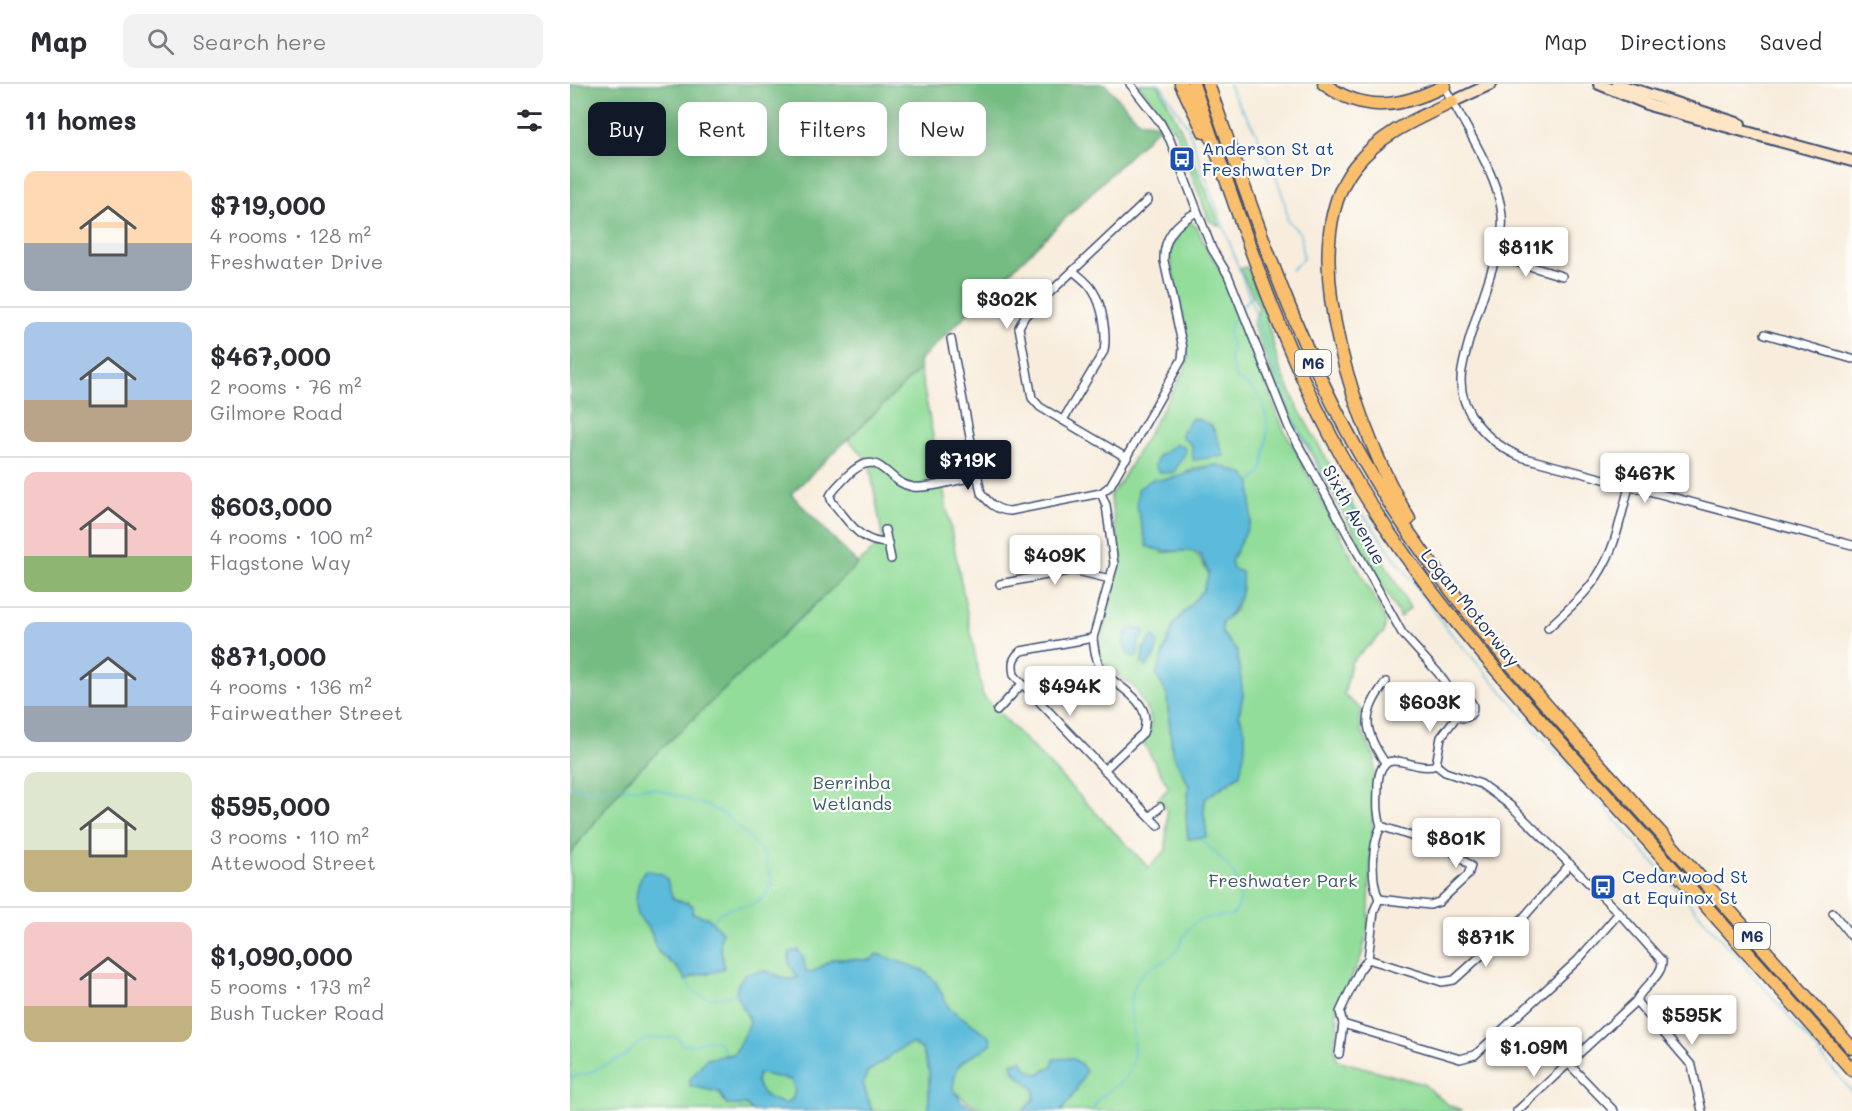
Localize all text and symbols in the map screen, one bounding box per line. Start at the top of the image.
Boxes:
search box [123,14,543,68]
text: Map [30,23,87,59]
icon: search [144,25,177,58]
text: Search here [192,27,326,56]
text: Map [1544,28,1587,55]
text: Directions [1620,28,1727,55]
text: Saved [1760,28,1822,55]
chip: Buy [588,102,666,156]
chip: Rent [678,102,767,156]
chip: Filters [779,102,887,156]
chip: New [899,102,986,156]
text: 11 homes [24,103,137,137]
icon: filters [513,104,546,137]
place label: Anderson St at Freshwater Dr [1202,136,1334,181]
bus stop icon: Anderson St at Freshwater Dr [1167,144,1197,174]
text: $719,000 [210,188,326,222]
icon: home [72,195,144,267]
text: 4 rooms · 128 m² [210,222,371,248]
pin: $811K [1484,227,1568,278]
text: $811K [1498,233,1554,259]
text: Freshwater Drive [210,248,383,274]
pin: $302K [965,279,1049,330]
text: $302K [976,285,1038,311]
text: $467,000 [210,339,331,373]
icon: home [72,346,144,418]
road number: M6 [1295,350,1331,376]
text: 2 rooms · 76 m² [210,373,362,399]
text: Gilmore Road [210,399,342,425]
pin: $719K [926,440,1010,491]
text: $719K [939,446,997,472]
pin: $467K [1603,453,1687,504]
text: $467K [1614,459,1676,485]
street label: Sixth Avenue [1317,460,1392,569]
text: $603,000 [210,489,332,523]
icon: home [72,496,144,568]
text: 4 rooms · 100 m² [210,523,373,549]
pin: $409K [1013,535,1097,586]
text: $409K [1023,541,1087,567]
street label: Logan Motorway [1416,544,1526,671]
text: Flagstone Way [210,549,351,575]
text: $871,000 [210,639,326,673]
icon: home [72,646,144,718]
pin: $494K [1028,666,1112,717]
text: $494K [1039,672,1101,698]
text: 4 rooms · 136 m² [210,673,372,699]
pin: $603K [1388,682,1472,733]
text: $603K [1399,688,1461,714]
text: Fairweather Street [210,699,403,725]
park label: Berrinba Wetlands [812,770,892,815]
text: $595,000 [210,789,330,823]
icon: home [72,796,144,868]
pin: $801K [1414,818,1498,869]
text: 3 rooms · 110 m² [210,823,369,849]
text: $801K [1426,824,1486,850]
text: Attewood Street [210,849,376,875]
place label: Cedarwood St at Equinox St [1622,864,1748,909]
park label: Freshwater Park [1209,868,1358,892]
bus stop icon: Cedarwood St at Equinox St [1588,872,1618,902]
pin: $871K [1444,917,1528,968]
text: $871K [1457,923,1515,949]
road number: M6 [1734,923,1770,949]
text: $1,090,000 [210,939,353,973]
icon: home [72,946,144,1018]
text: 5 rooms · 173 m² [210,973,371,999]
pin: $595K [1650,995,1734,1046]
text: Bush Tucker Road [210,999,384,1025]
text: $595K [1662,1001,1722,1027]
pin: $1.09M [1485,1027,1583,1078]
text: $1.09M [1500,1033,1568,1059]

